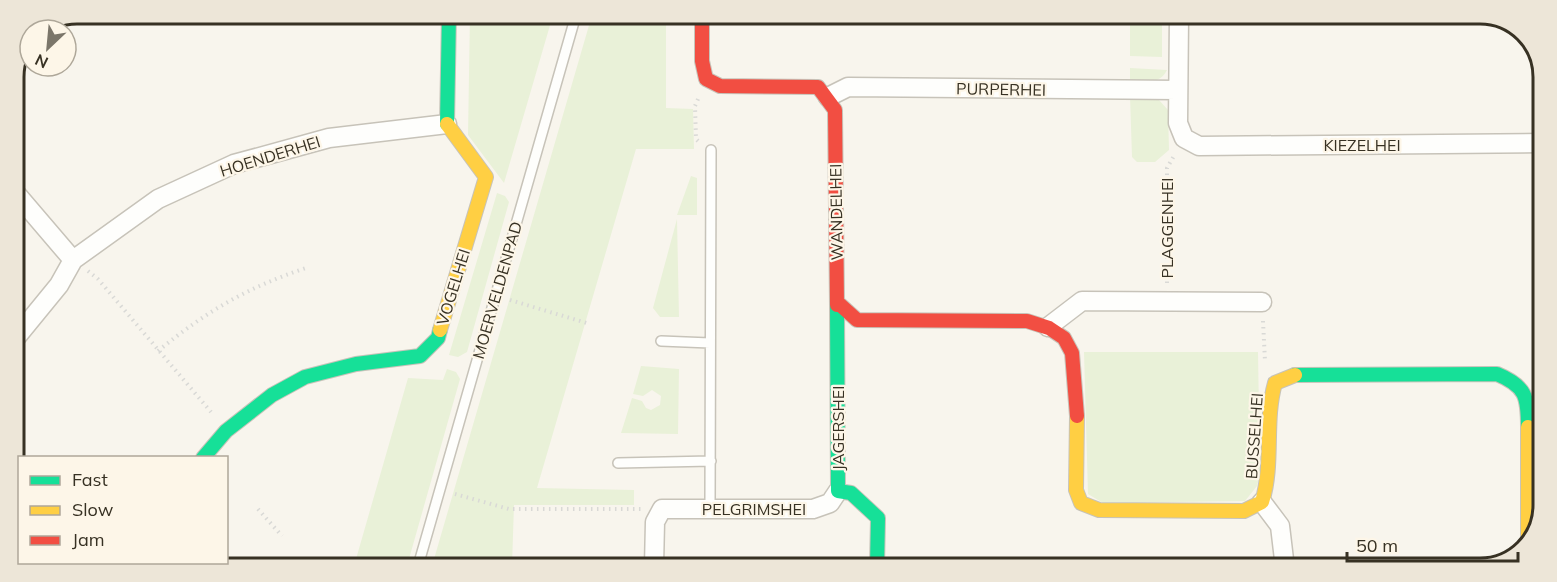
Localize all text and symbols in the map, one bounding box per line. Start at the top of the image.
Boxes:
north arrow [18,18,78,78]
text: N [32,50,51,73]
street label: PURPERHEI [956,78,1046,100]
street label: HOENDERHEI [217,131,323,181]
street label: KIEZELHEI [1323,135,1401,155]
street label: WANDELHEI [825,164,847,260]
street label: PLAGGENHEI [1157,178,1177,278]
street label: MOERVELDENPAD [468,219,526,361]
street label: VOGELHEI [432,246,474,328]
street label: JAGERSHEI [828,386,848,470]
street label: BUSSELHEI [1241,392,1267,480]
legend [18,456,228,564]
text: Fast [72,468,108,491]
text: Slow [72,498,114,521]
street label: PELGRIMSHEI [702,499,806,519]
scale bar [1347,525,1518,563]
text: Jam [72,528,105,551]
text: 50 m [1356,534,1398,557]

